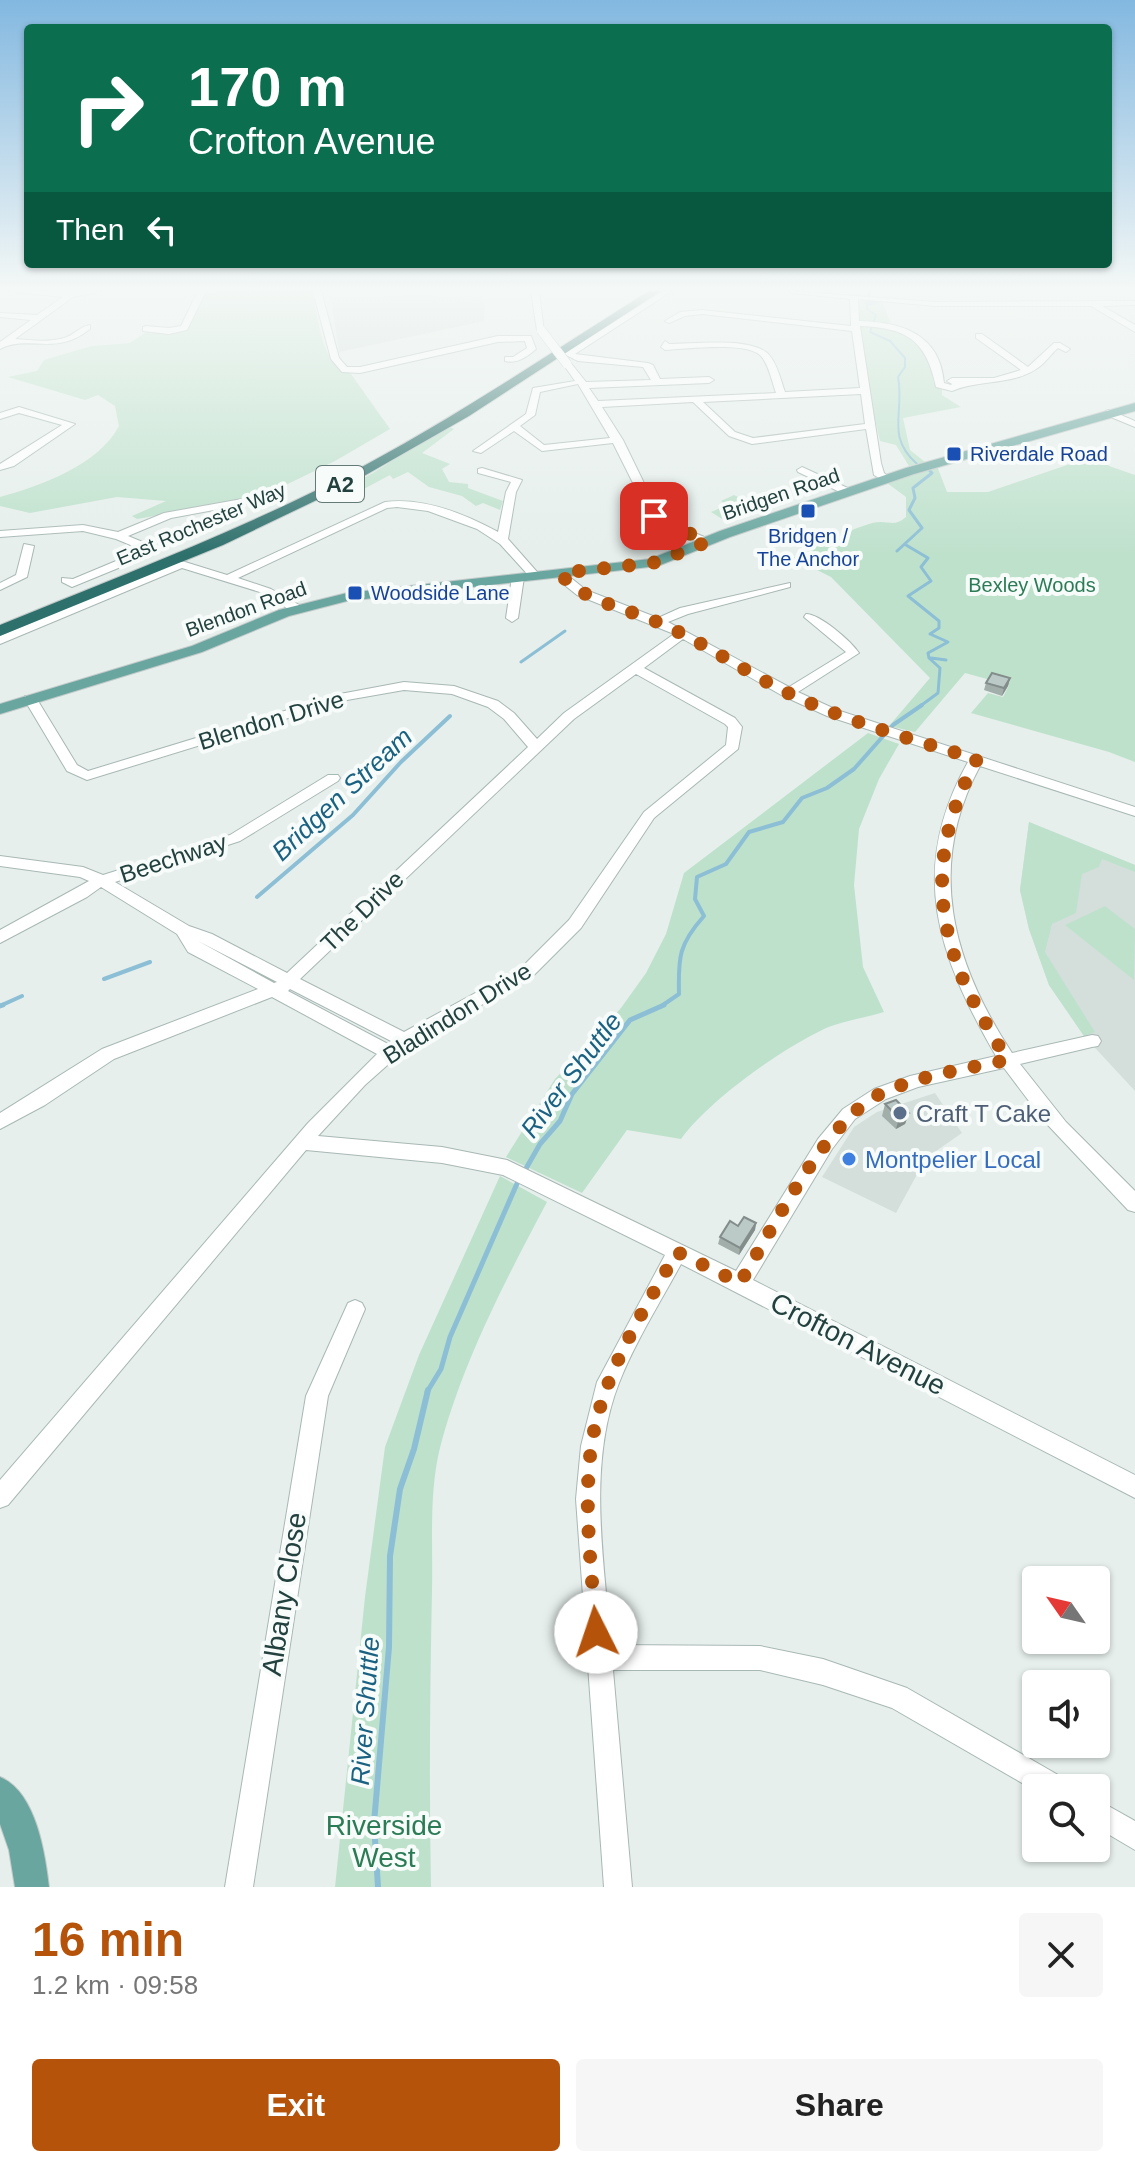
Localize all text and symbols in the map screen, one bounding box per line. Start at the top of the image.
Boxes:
text: 170 m [188,55,347,118]
icon: right [56,56,160,160]
text: Crofton Avenue [188,121,436,162]
icon: left [140,208,184,252]
text: Then [56,213,124,246]
place label: Riverdale Road [970,443,1108,465]
marker: Riverdale Road [945,445,963,463]
street label: Bridgen Road [720,464,842,524]
road number: A2 [316,466,364,502]
street label: East Rochester Way [113,478,289,570]
pin [620,482,688,550]
icon: arrive [632,494,676,538]
marker: Bridgen / The Anchor [799,502,817,520]
place label: Bridgen / The Anchor [757,525,859,570]
park label: Bexley Woods [968,574,1096,596]
street label: Blendon Road [183,577,309,641]
place label: Woodside Lane [371,582,510,604]
marker: Woodside Lane [346,584,364,602]
street label: Blendon Drive [195,685,347,755]
water label: Bridgen Stream [266,721,418,867]
street label: Beechway [116,828,230,888]
street label: The Drive [315,865,409,957]
street label: Bladindon Drive [378,957,536,1069]
water label: River Shuttle [514,1007,628,1143]
place label: Craft T Cake [916,1100,1051,1127]
marker: Craft T Cake [891,1104,909,1122]
place label: Montpelier Local [865,1146,1041,1173]
marker: Montpelier Local [840,1150,858,1168]
street label: Crofton Avenue [765,1286,951,1402]
street label: Albany Close [256,1510,312,1678]
north arrow [1022,1566,1110,1654]
map controls [1022,1566,1110,1862]
position arrow [554,1590,638,1674]
water label: River Shuttle [345,1636,385,1786]
button: sound [1022,1670,1110,1758]
button: search [1022,1774,1110,1862]
park label: Riverside West [326,1810,442,1873]
text: 16 min [32,1913,184,1966]
button: close [1019,1913,1103,1997]
text: 1.2 km · 09:58 [32,1970,198,2000]
button: Exit [32,2059,560,2151]
button: Share [576,2059,1103,2151]

